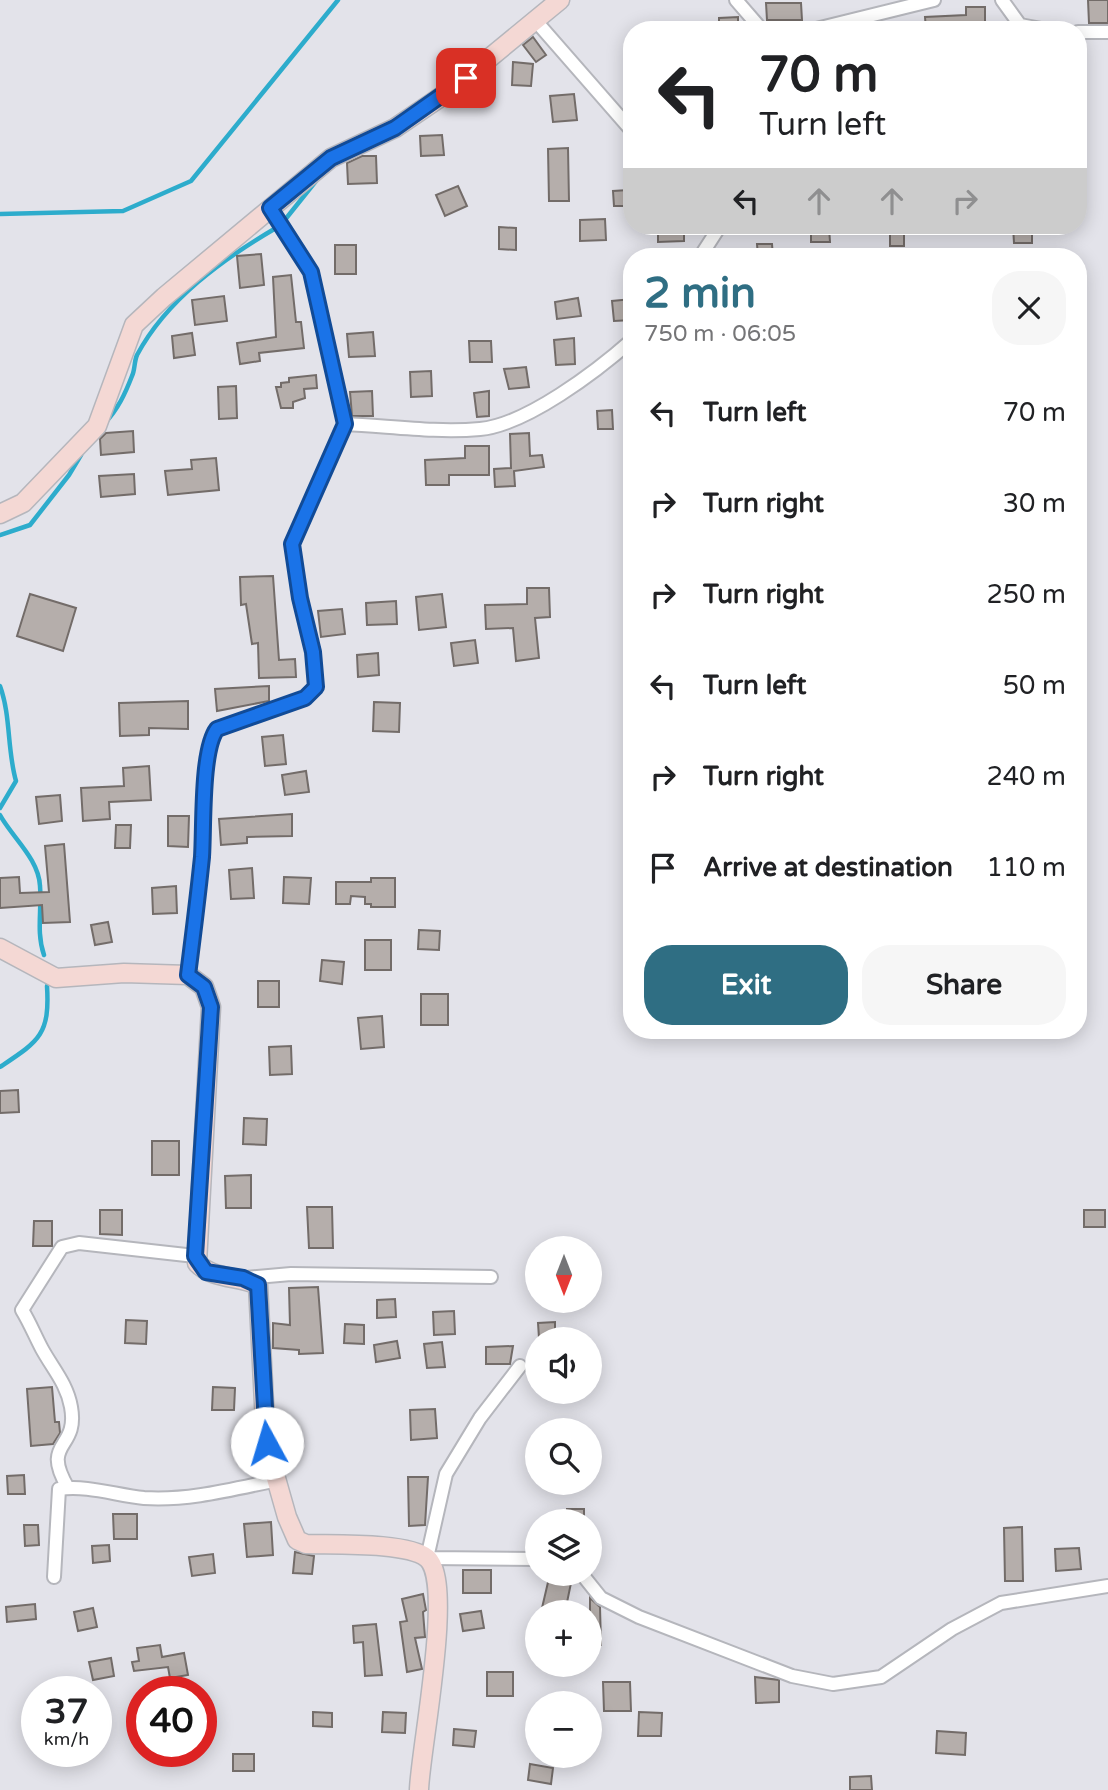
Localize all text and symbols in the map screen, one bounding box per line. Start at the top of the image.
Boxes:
text: 70 m [759,46,878,105]
pin [436,48,496,108]
icon: left [644,49,735,140]
icon: arrive [447,59,485,97]
text: Turn left [759,106,886,144]
icon: left [727,182,765,220]
icon: ahead [800,182,838,220]
icon: ahead [873,182,911,220]
icon: right [946,182,984,220]
text: 2 min [644,268,756,319]
button: close [992,271,1066,345]
text: 750 m · 06:05 [644,320,796,348]
icon: left [644,394,682,432]
text: Turn left [703,397,806,428]
text: 70 m [1003,397,1066,428]
icon: right [644,485,682,523]
text: Turn right [703,488,824,519]
text: 30 m [1003,488,1066,519]
icon: right [644,576,682,614]
text: Turn right [703,579,824,610]
text: 250 m [986,579,1066,610]
icon: left [644,667,682,705]
text: Turn left [703,670,806,701]
text: 50 m [1003,670,1066,701]
icon: right [644,758,682,796]
text: Turn right [703,761,824,792]
text: 240 m [986,761,1066,792]
icon: arrive [644,849,682,887]
text: Arrive at destination [703,852,953,883]
text: 110 m [986,852,1066,883]
button: Exit [644,945,848,1025]
button: Share [862,945,1066,1025]
north arrow [525,1236,602,1312]
map controls [525,1236,602,1768]
button: sound [525,1327,602,1404]
position arrow [230,1406,304,1480]
button: search [525,1418,602,1495]
button: layers [525,1509,602,1586]
button: + [525,1600,602,1677]
speed limit sign: 40 [126,1676,217,1767]
text: 37 [45,1691,88,1733]
button: − [525,1691,602,1768]
text: km/h [44,1728,89,1750]

